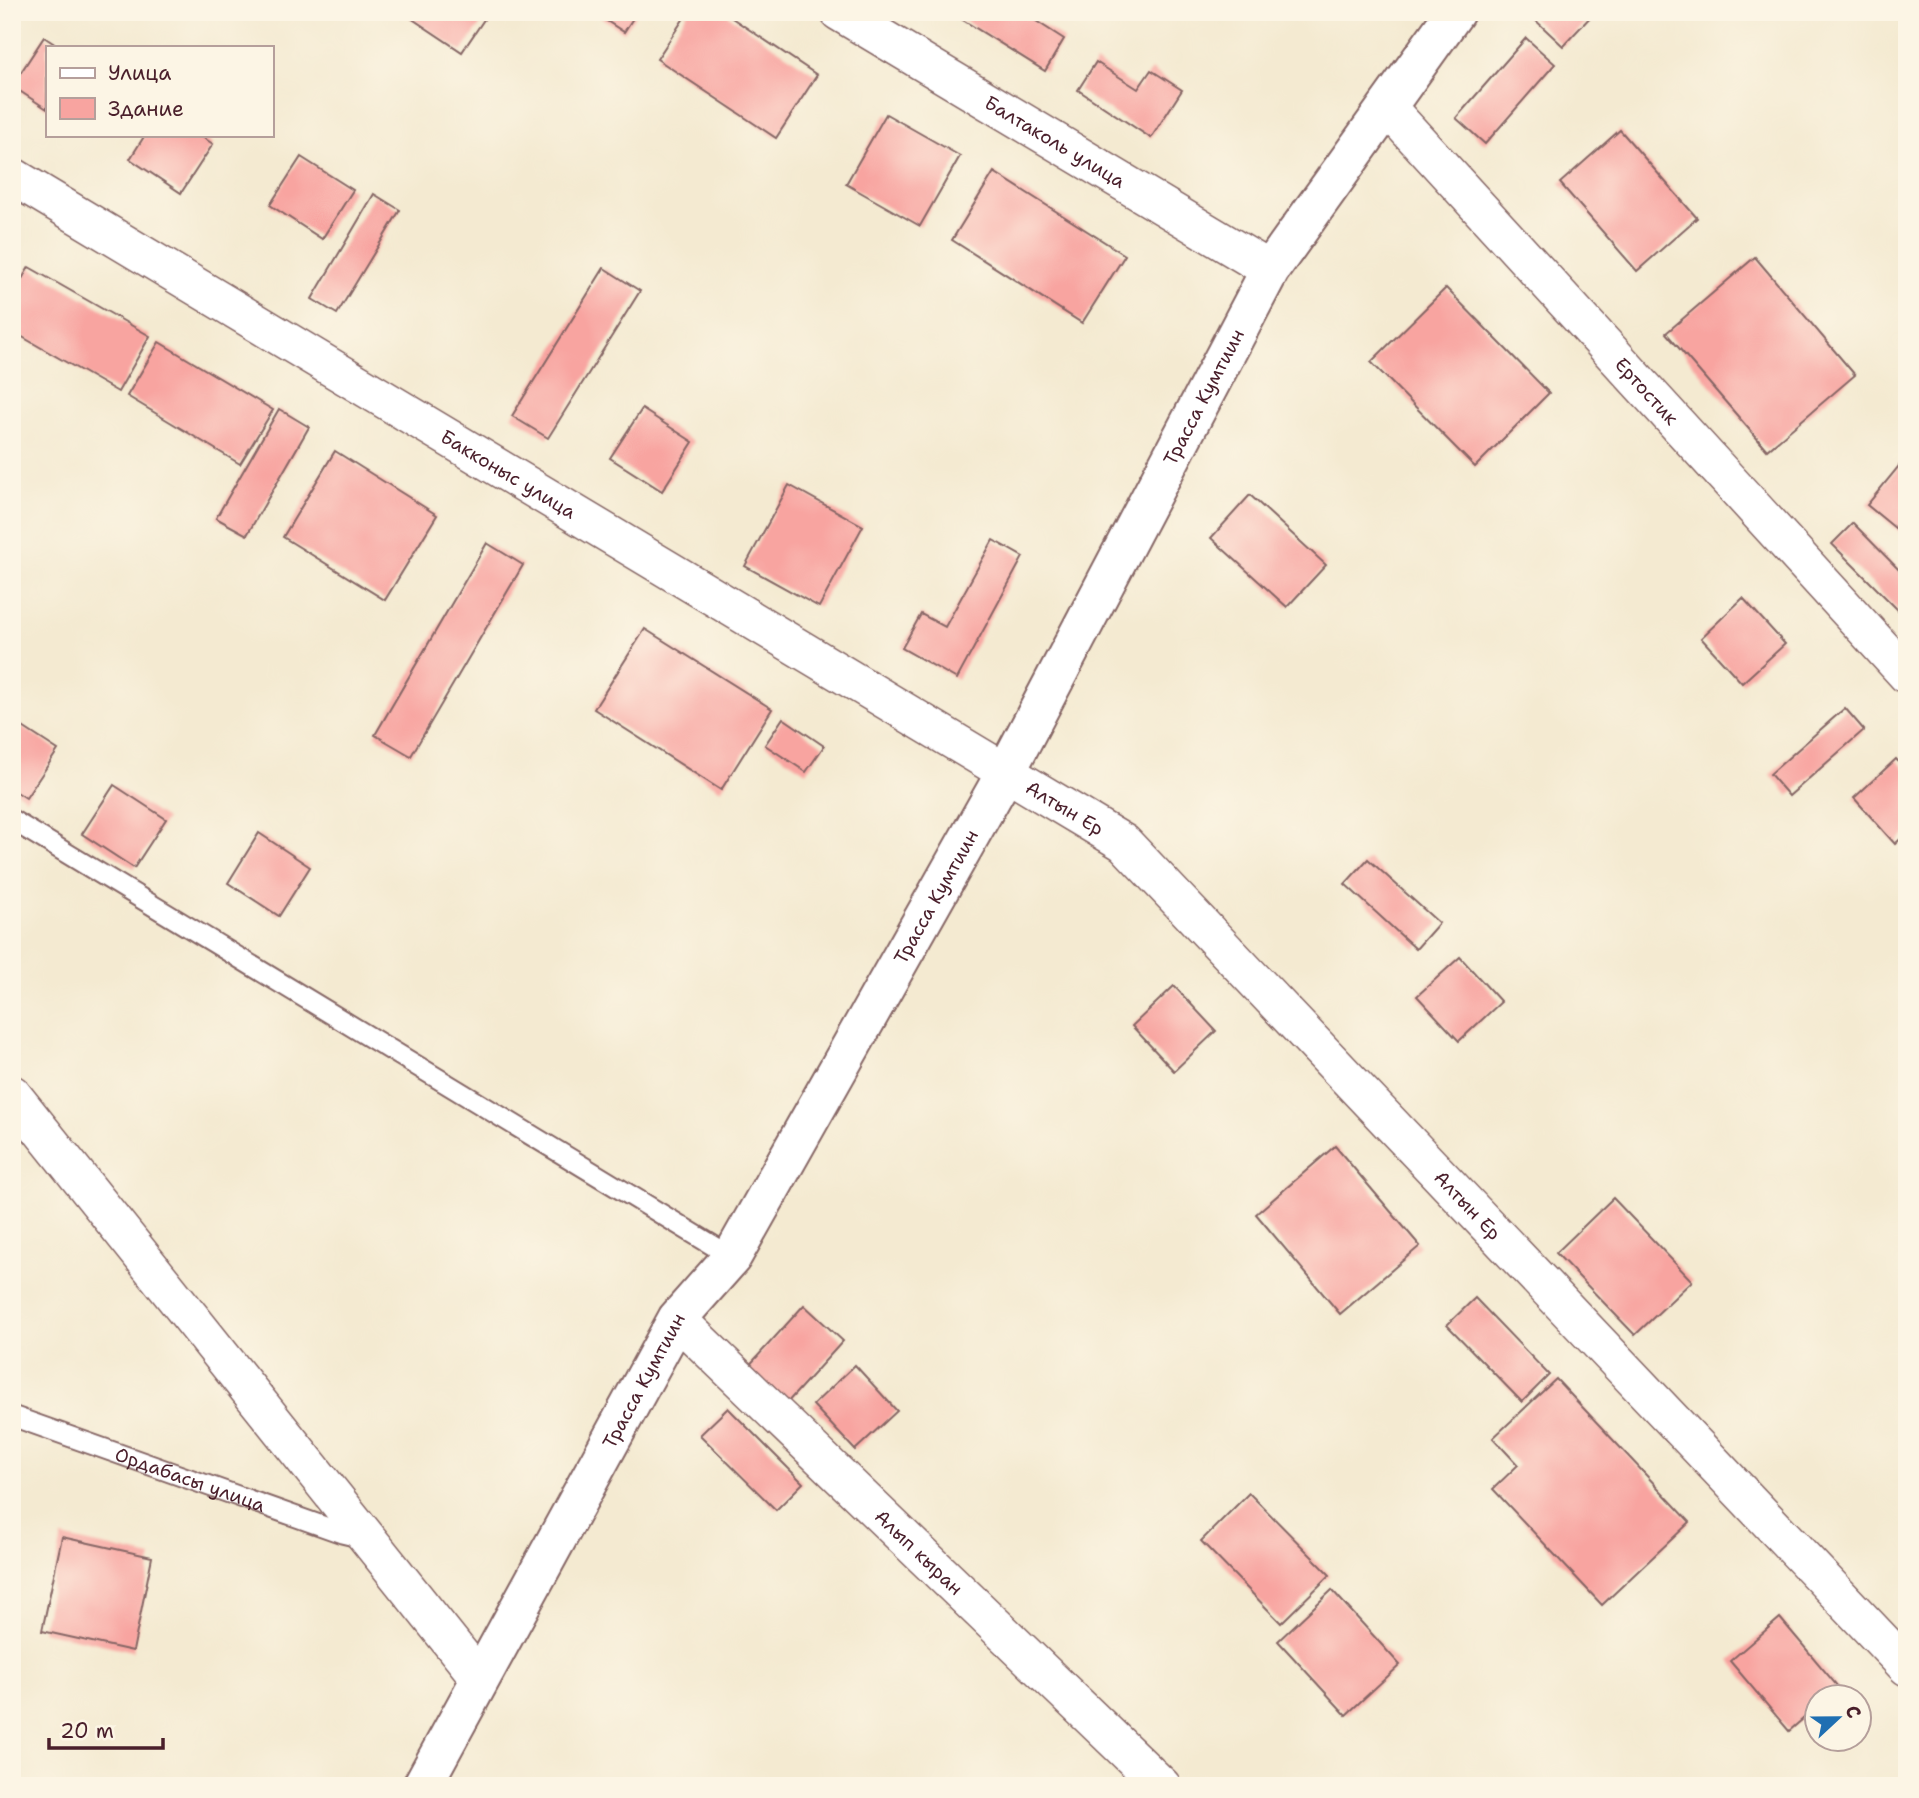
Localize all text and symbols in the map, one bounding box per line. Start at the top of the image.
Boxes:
legend [46,46,273,136]
text: Улица [108,59,171,87]
street label: Балтаколь улица [980,90,1130,193]
text: Здание [108,95,184,123]
street label: Трасса Кумтиин [1157,324,1249,469]
street label: Ертостик [1610,352,1684,430]
street label: Бакконыс улица [436,424,581,524]
street label: Алтын Ер [1021,775,1109,841]
street label: Трасса Кумтиин [888,825,984,968]
street label: Алтын Ер [1429,1165,1507,1245]
street label: Трасса Кумтиин [596,1308,691,1453]
street label: Ордабасы улица [112,1441,269,1517]
street label: Алып кыран [870,1504,969,1600]
north arrow [1804,1682,1874,1752]
text: С [1840,1702,1867,1722]
scale bar [49,1707,163,1751]
text: 20 m [60,1717,114,1745]

